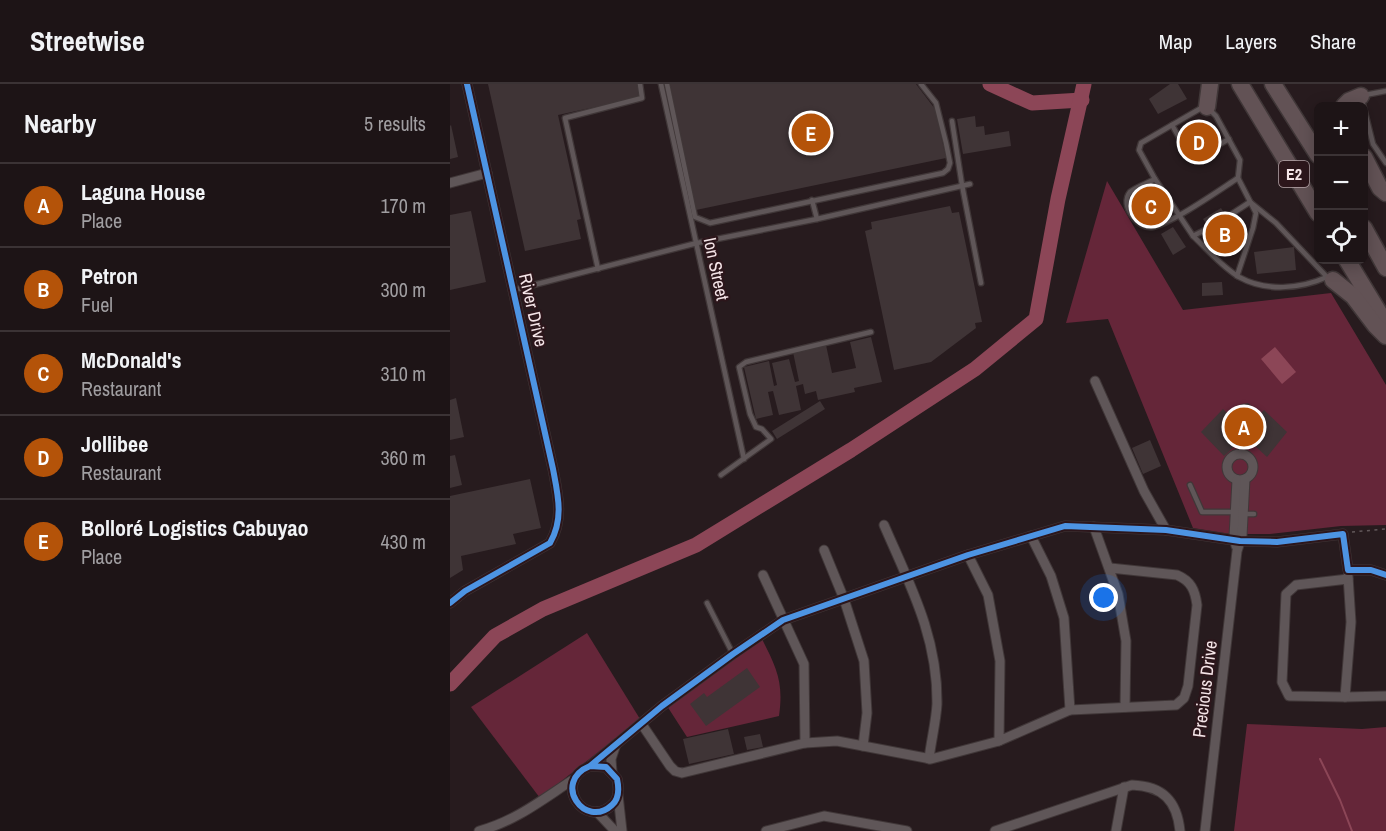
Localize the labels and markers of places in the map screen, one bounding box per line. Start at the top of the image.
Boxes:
pin: E [792,110,830,156]
pin: D [1180,120,1218,164]
pin: C [1132,184,1170,228]
pin: B [1206,212,1244,256]
pin: A [1224,404,1264,450]

